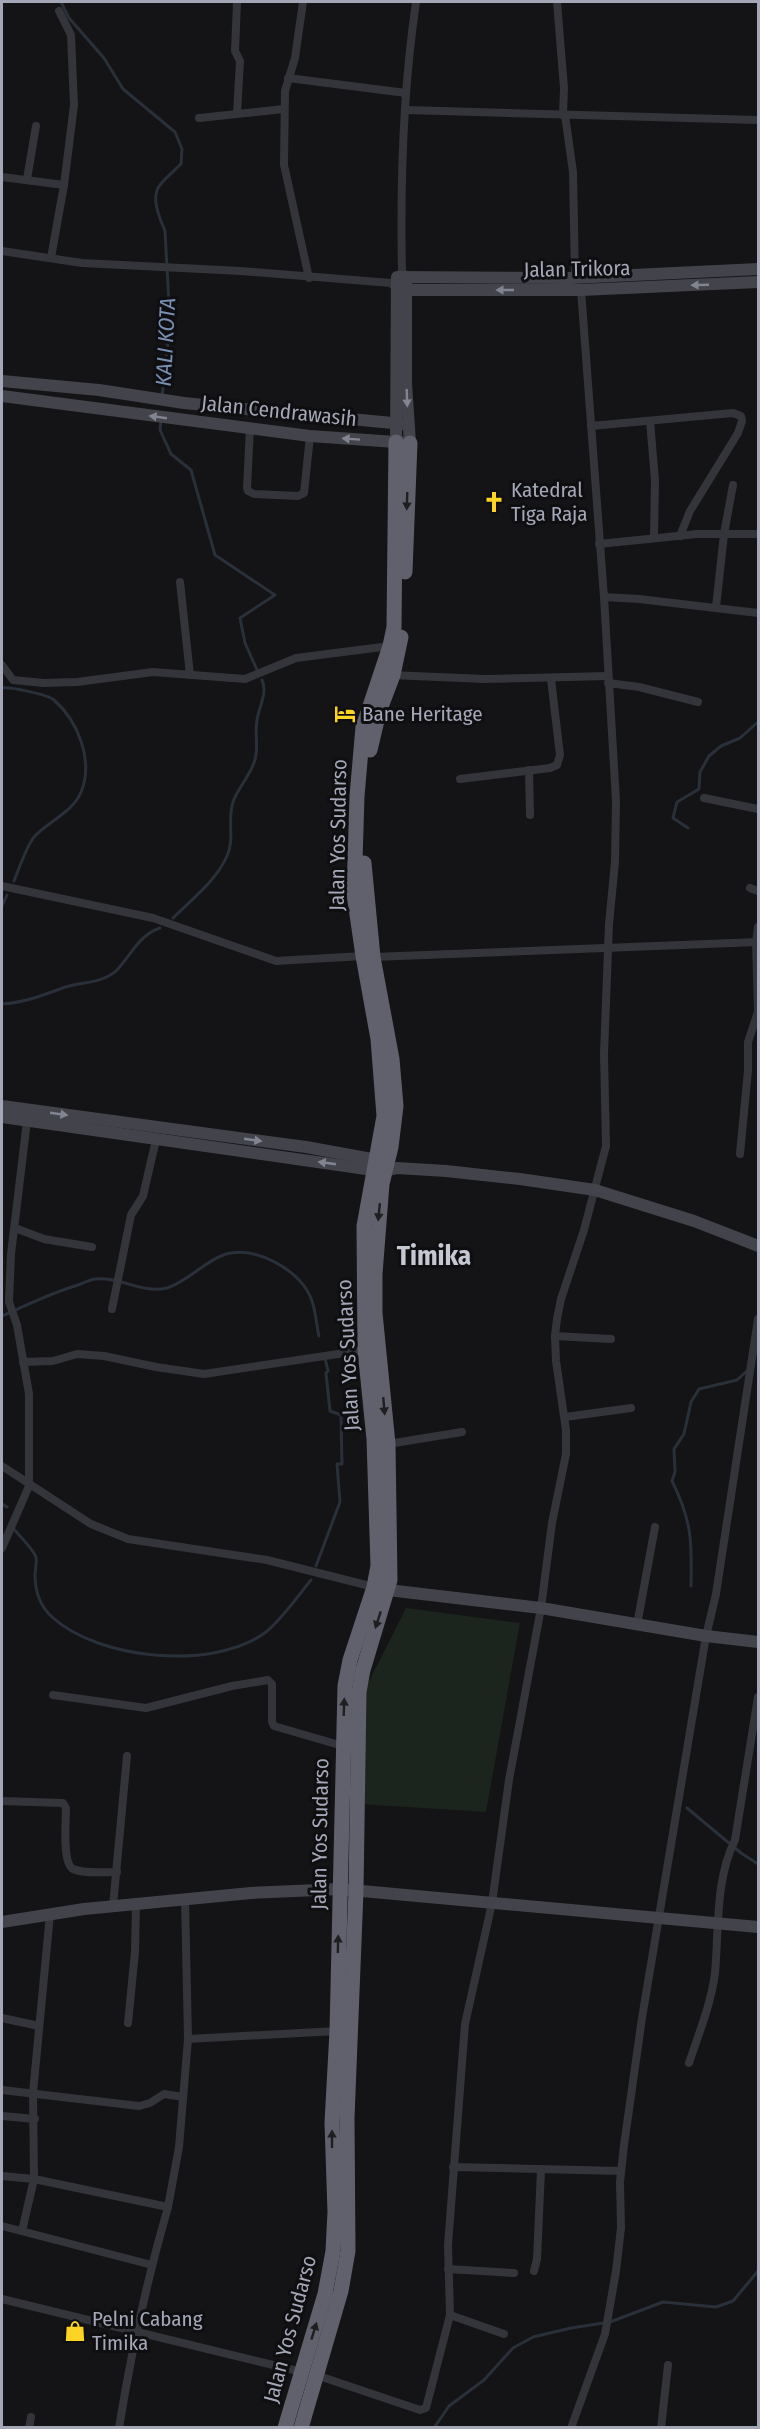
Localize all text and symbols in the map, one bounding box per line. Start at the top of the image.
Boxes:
street label: Jalan Trikora [523,255,631,283]
one-way arrow [691,281,710,290]
one-way arrow [496,285,515,295]
water label: KALI KOTA [150,297,181,387]
one-way arrow [402,389,411,408]
street label: Jalan Cendrawasih [200,390,358,432]
one-way arrow [148,412,167,421]
one-way arrow [342,435,361,444]
place label: Katedral Tiga Raja [511,477,588,527]
church icon: Katedral Tiga Raja [482,490,506,514]
one-way arrow [402,492,412,511]
place label: Bane Heritage [362,701,483,727]
hotel icon: Bane Heritage [333,702,357,726]
street label: Jalan Yos Sudarso [324,759,352,911]
one-way arrow [50,1109,69,1118]
one-way arrow [243,1135,262,1145]
one-way arrow [318,1158,337,1167]
one-way arrow [374,1202,384,1221]
district label: Timika [397,1240,471,1272]
street label: Jalan Yos Sudarso [331,1279,365,1431]
one-way arrow [379,1397,389,1416]
one-way arrow [373,1611,383,1629]
one-way arrow [340,1698,349,1717]
street label: Jalan Yos Sudarso [306,1758,334,1910]
one-way arrow [333,1934,343,1953]
one-way arrow [328,2129,337,2148]
street label: Jalan Yos Sudarso [258,2252,322,2406]
place label: Pelni Cabang Timika [92,2306,203,2356]
shop icon: Pelni Cabang Timika [63,2319,87,2343]
one-way arrow [310,2322,319,2340]

